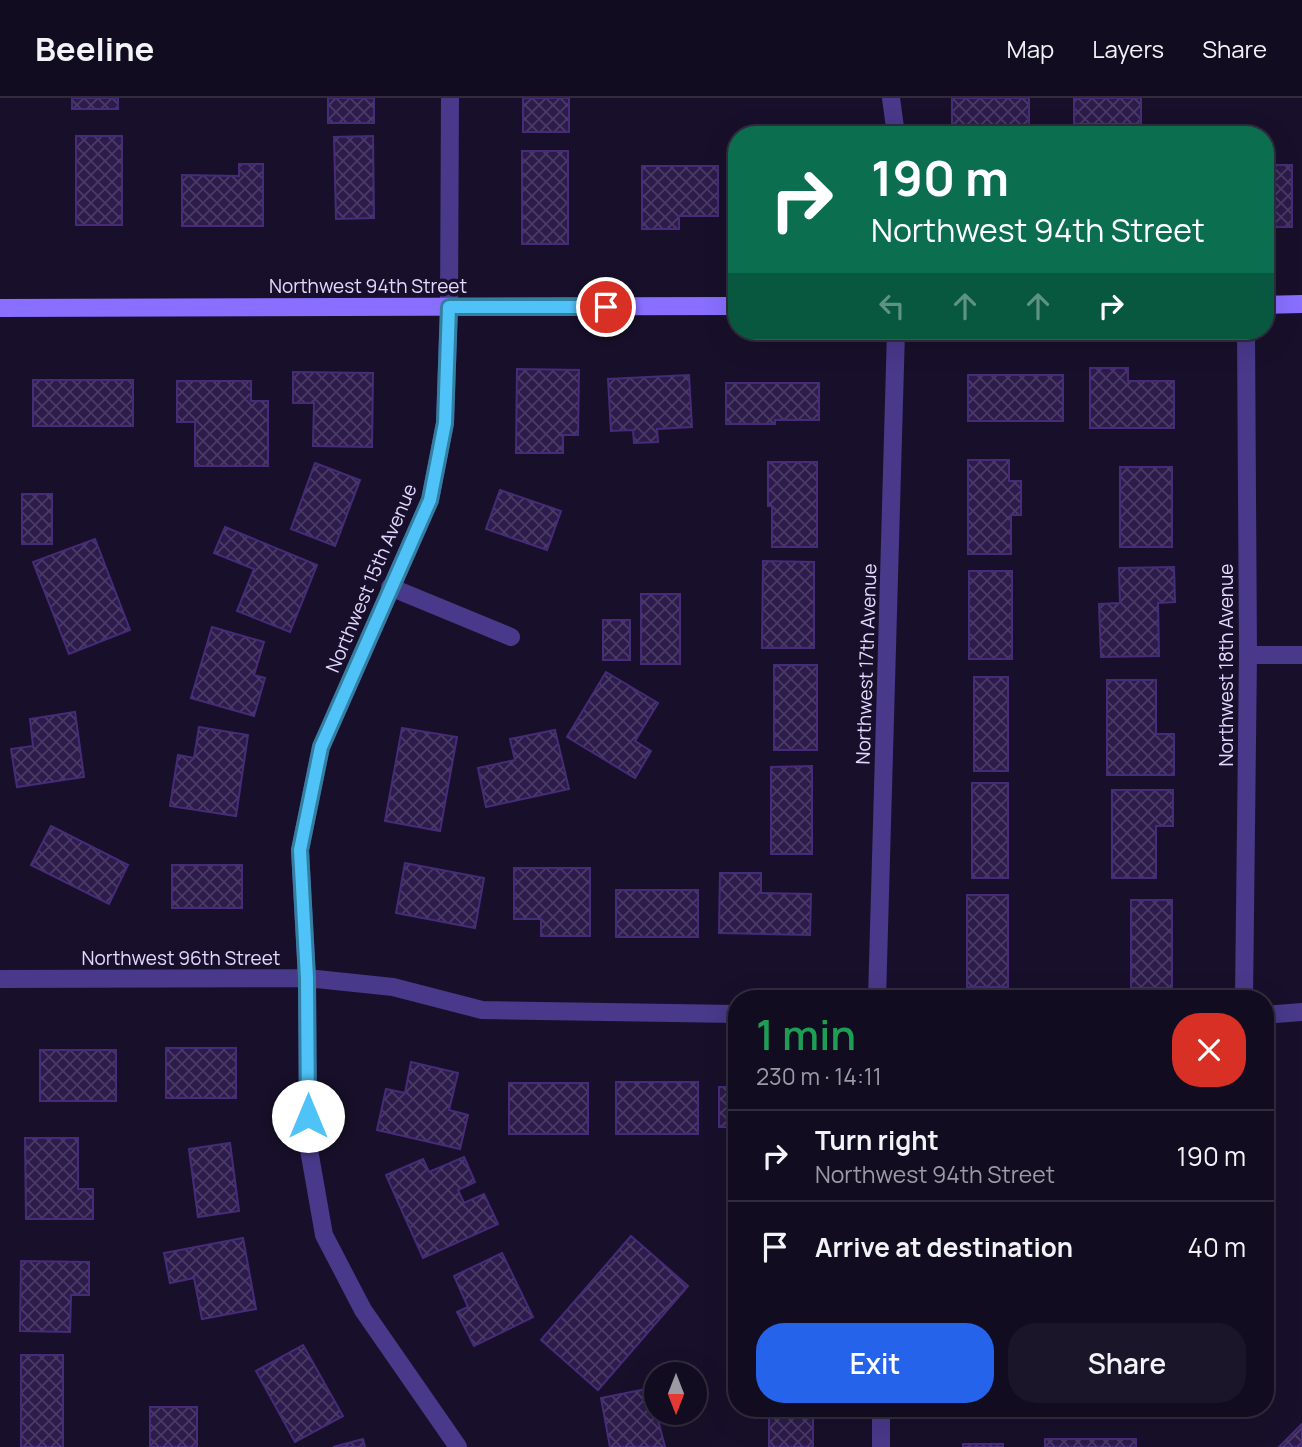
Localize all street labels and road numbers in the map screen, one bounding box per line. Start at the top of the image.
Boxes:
street label: Northwest 94th Street [269,273,467,299]
street label: Northwest 15th Avenue [319,480,423,676]
street label: Northwest 17th Avenue [849,563,883,765]
street label: Northwest 18th Avenue [1213,564,1239,766]
street label: Northwest 96th Street [82,945,280,971]

